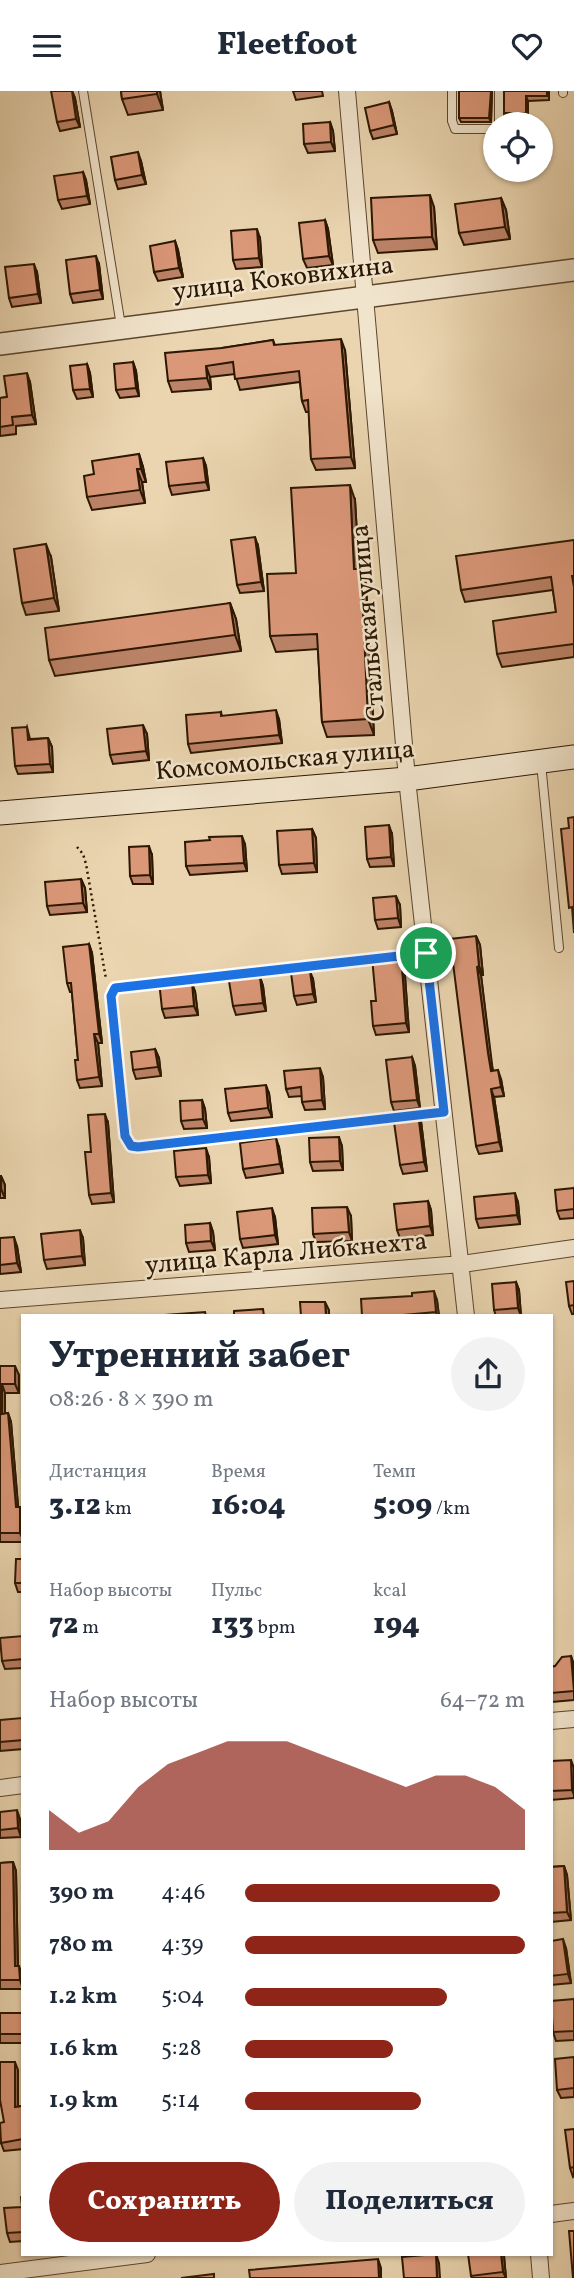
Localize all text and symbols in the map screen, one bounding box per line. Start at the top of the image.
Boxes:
text: Fleetfoot [217,24,357,68]
icon: menu [28,27,66,65]
icon: heart [508,27,546,65]
map controls [483,112,553,182]
button: locate [483,112,553,182]
street label: улица Коковихина [170,248,396,310]
street label: Стальская улица [342,523,396,723]
street label: Комсомольская улица [154,732,416,790]
pin [396,923,456,983]
icon: arrive [407,934,445,972]
street label: улица Карла Либкнехта [143,1224,429,1284]
text: Утренний забег [49,1331,350,1384]
button: share [451,1337,525,1411]
text: 08:26 · 8 × 390 m [49,1384,214,1416]
text: Дистанция [49,1459,147,1485]
text: Время [211,1459,266,1485]
text: Темп [373,1459,416,1485]
text: 3.12 [49,1485,101,1527]
text: 16:04 [211,1485,286,1527]
text: 5:09 [373,1485,432,1527]
text: km [101,1496,132,1522]
text: /km [432,1496,470,1522]
text: Набор высоты [49,1578,172,1604]
text: Пульс [211,1578,262,1604]
text: kcal [373,1578,407,1604]
text: 72 [49,1604,78,1646]
text: 133 [211,1604,254,1646]
text: 194 [373,1604,420,1646]
text: m [78,1615,99,1641]
text: bpm [254,1615,296,1641]
text: Набор высоты [49,1685,198,1717]
text: 64–72 m [440,1685,525,1717]
text: 390 m [49,1877,114,1909]
text: 4:46 [161,1877,205,1909]
text: 780 m [49,1929,113,1961]
text: 4:39 [161,1929,203,1961]
text: 1.2 km [49,1981,118,2013]
text: 5:04 [161,1981,204,2013]
text: 1.6 km [49,2033,118,2065]
text: 5:28 [161,2033,202,2065]
text: 1.9 km [49,2085,118,2117]
text: 5:14 [161,2085,200,2117]
button: Сохранить [49,2162,280,2242]
button: Поделиться [294,2162,525,2242]

